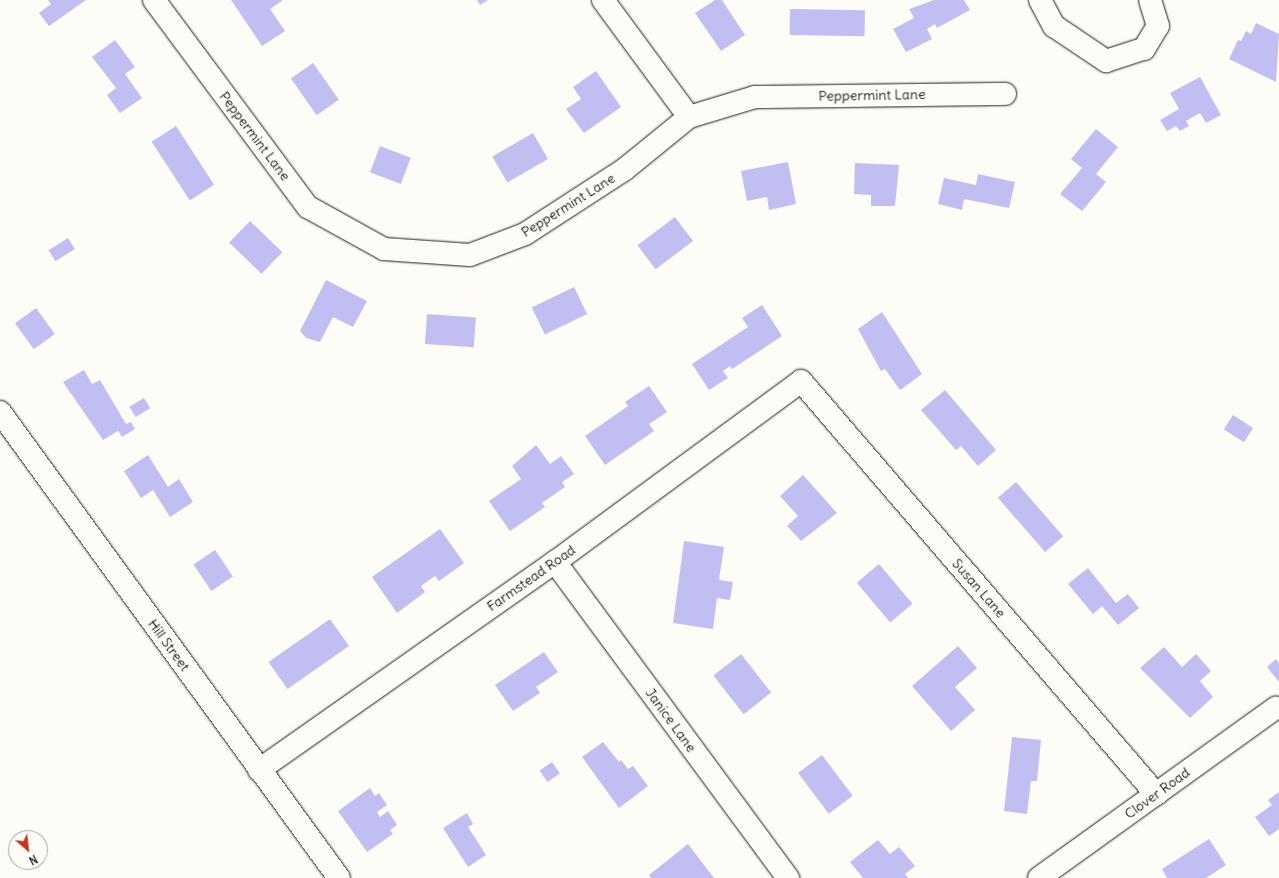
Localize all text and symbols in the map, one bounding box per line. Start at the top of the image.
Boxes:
street label: Peppermint Lane [818,86,926,104]
street label: Peppermint Lane [216,88,294,184]
street label: Peppermint Lane [518,169,618,241]
street label: Farmstead Road [484,541,578,615]
street label: Susan Lane [949,555,1009,621]
street label: Hill Street [145,616,193,674]
street label: Janice Lane [642,685,700,755]
street label: Clover Road [1121,764,1193,822]
north arrow [8,830,48,870]
text: N [27,852,40,868]

